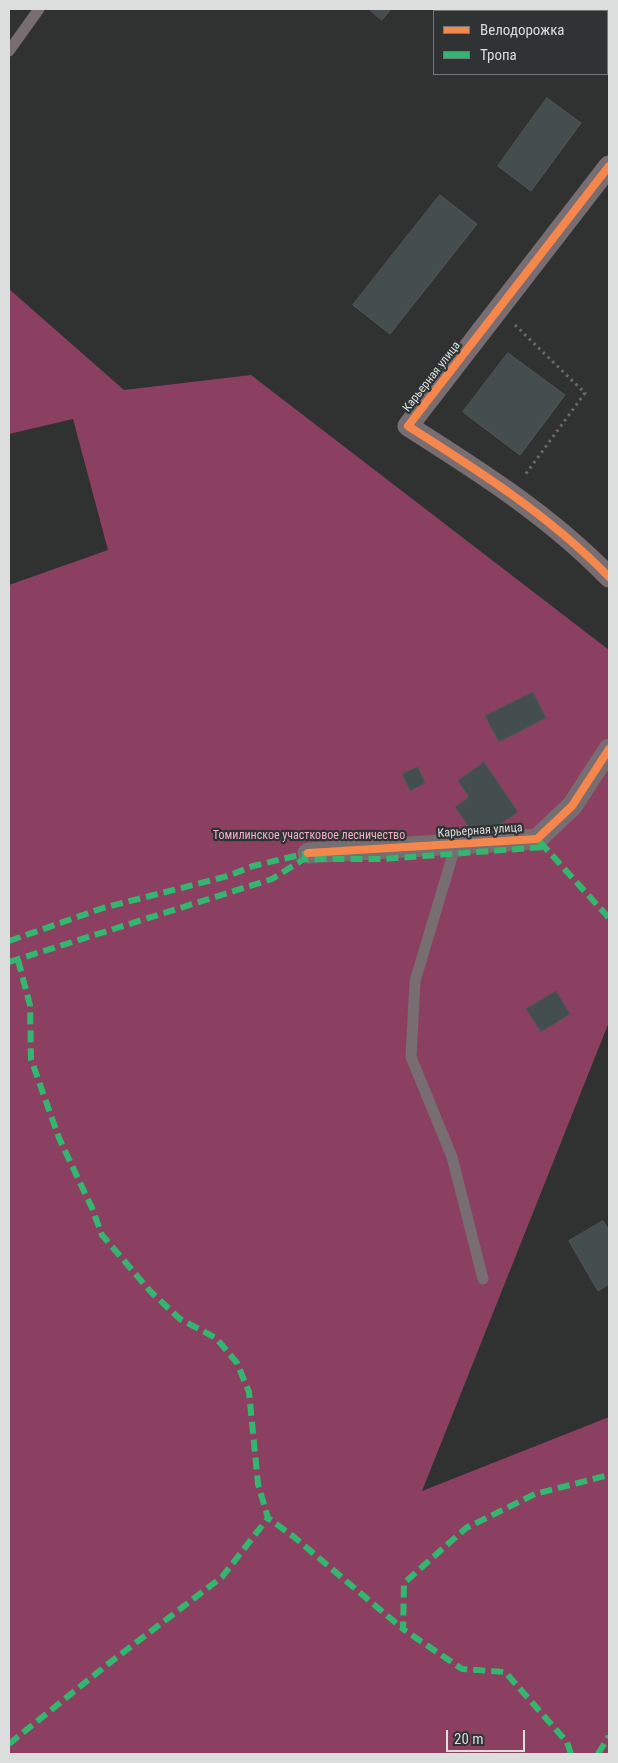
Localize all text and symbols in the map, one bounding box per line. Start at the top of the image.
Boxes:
legend [433,10,608,75]
text: Велодорожка [480,21,565,39]
text: Тропа [480,46,517,64]
street label: Карьерная улица [400,339,464,415]
street label: Карьерная улица [437,821,523,841]
park label: Томилинское участковое лесничество [213,829,405,843]
scale bar [448,1720,527,1752]
text: 20 m [454,1730,484,1748]

